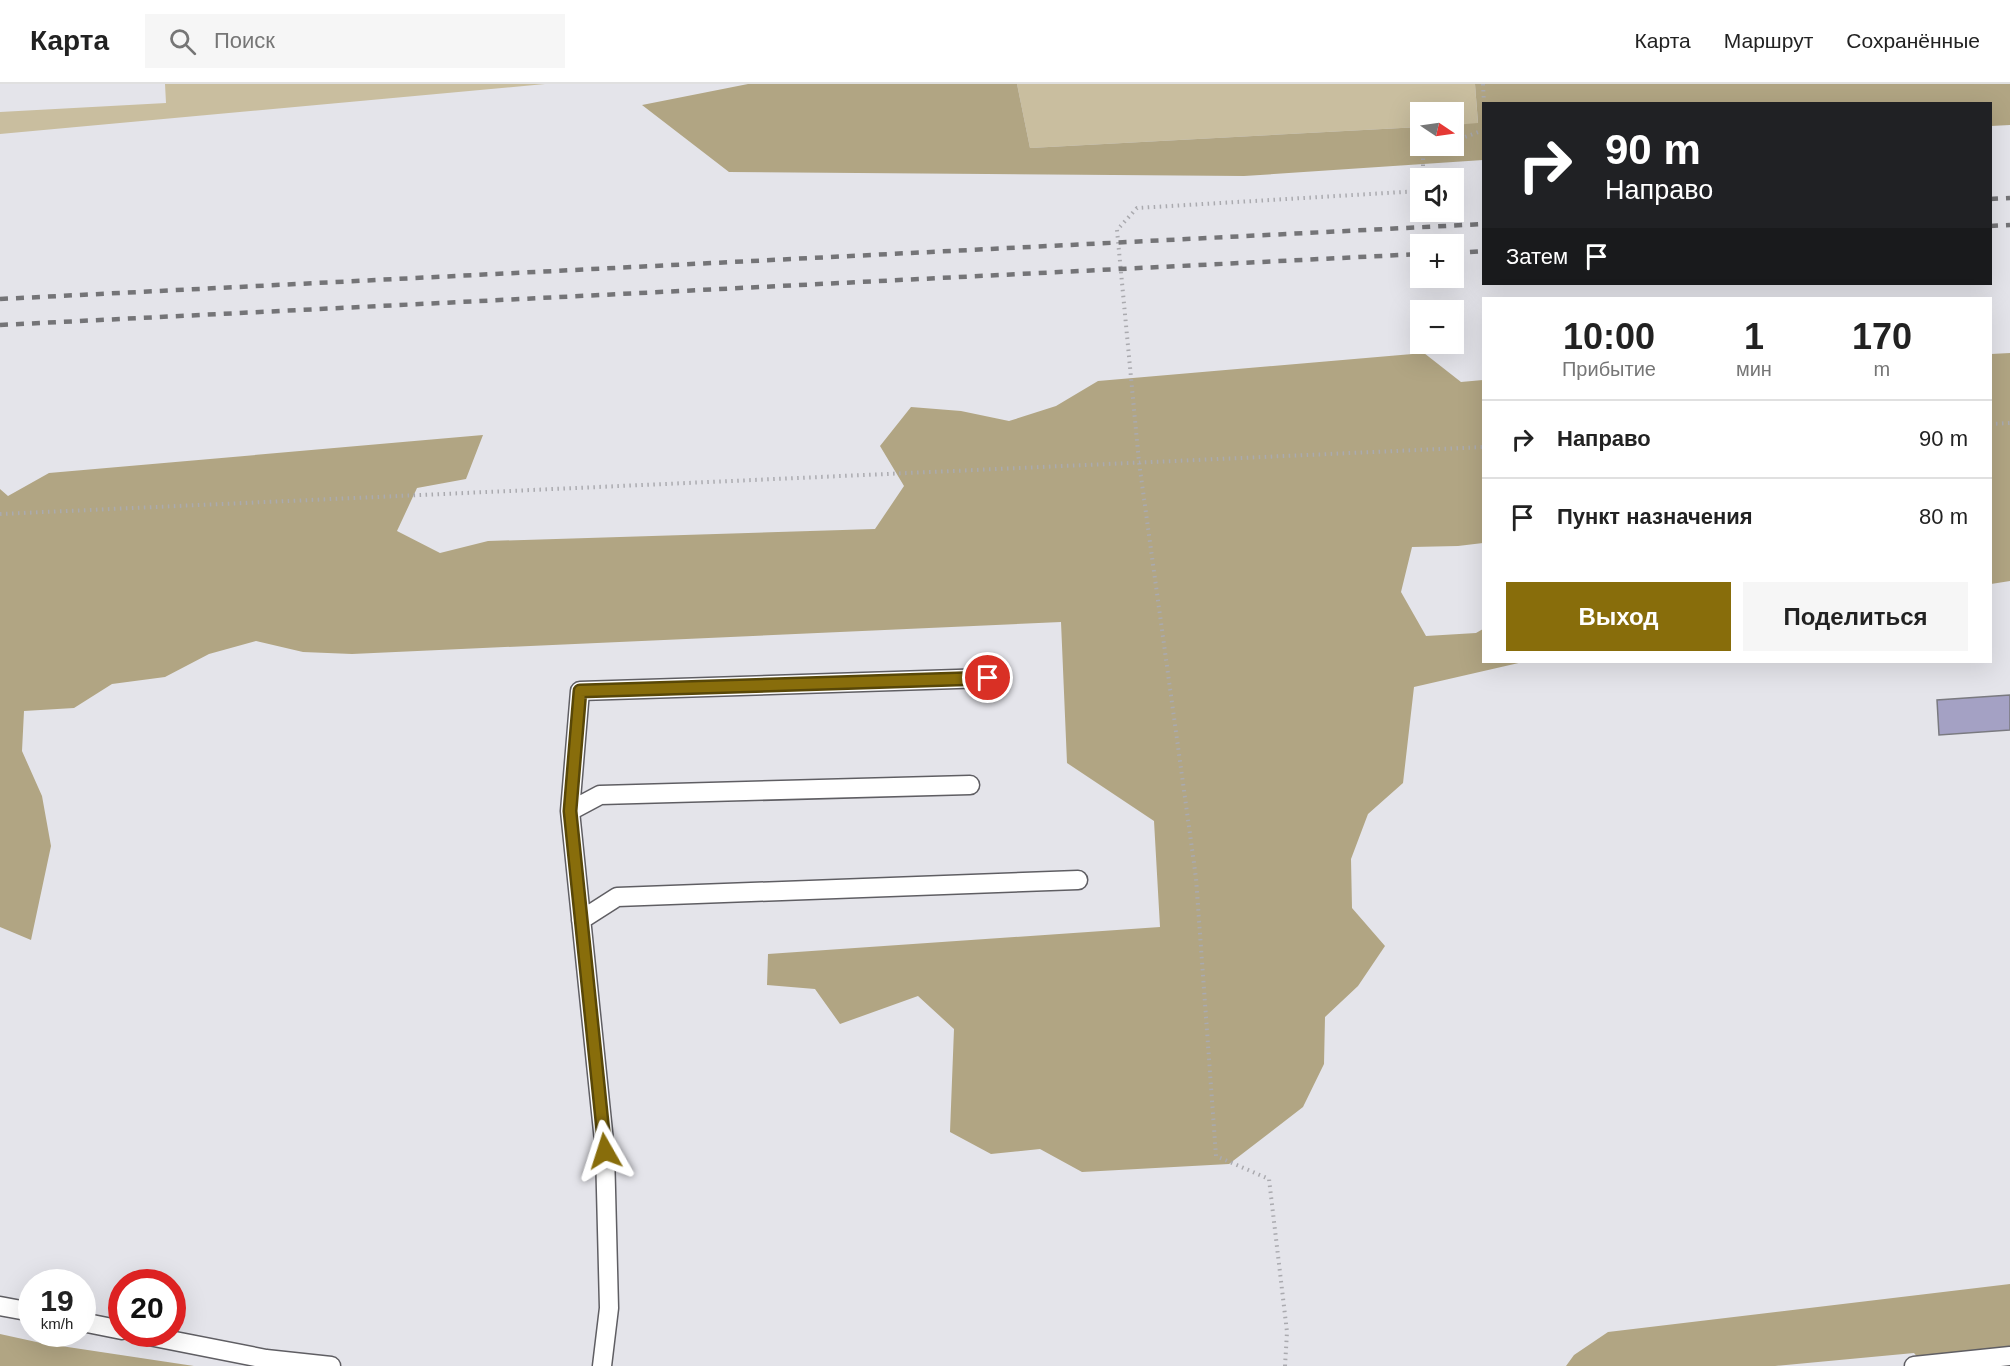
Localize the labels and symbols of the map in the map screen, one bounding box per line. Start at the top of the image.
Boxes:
north arrow [1410,102,1464,156]
pin [962,652,1013,703]
position arrow [573,1119,637,1183]
speed limit sign: 20 [108,1269,186,1347]

